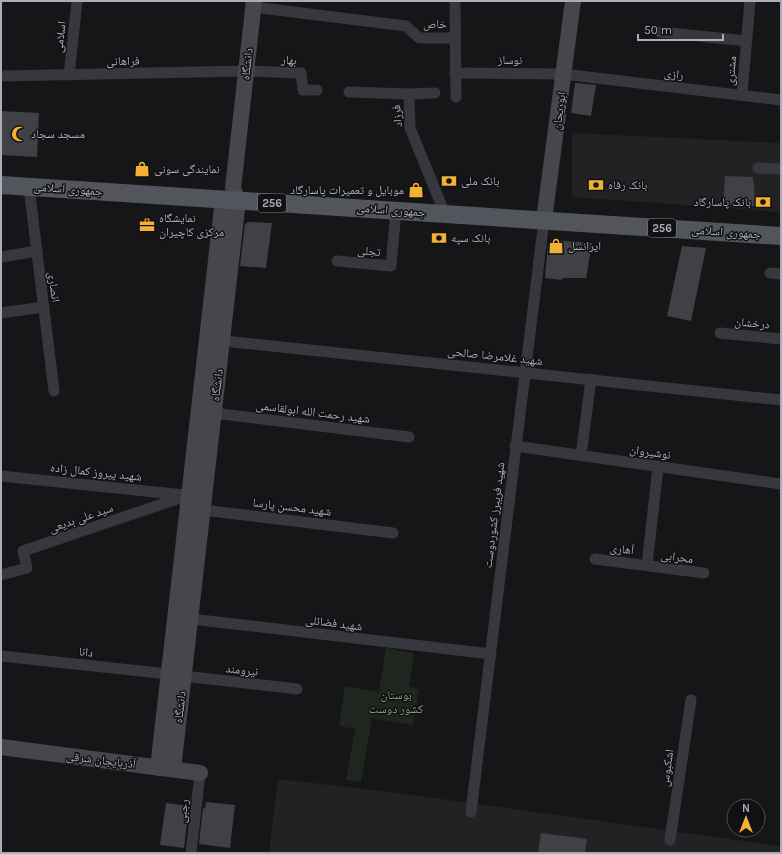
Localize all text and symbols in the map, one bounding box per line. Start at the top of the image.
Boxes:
scale bar [638,16,723,42]
street label: خاص [423,17,447,31]
street label: اسلامی [51,20,69,54]
text: 50 m [644,23,672,37]
street label: دانشگاه [238,47,256,81]
street label: بهار [280,52,297,68]
street label: نوساز [497,53,522,67]
street label: فراهانی [106,54,140,68]
street label: مشتری [723,55,739,87]
street label: رازی [663,66,685,82]
street label: ابوریحان [549,91,569,131]
street label: فرزاد [389,104,405,128]
mosque icon: مسجد سجاد [10,125,28,143]
place label: مسجد سجاد [31,127,85,141]
shop icon: نمایندگی سونی [133,160,151,178]
place label: نمایندگی سونی [154,162,220,176]
bank icon: بانک ملی [440,172,458,190]
place label: بانک ملی [461,174,499,188]
bank icon: بانک رفاه [587,176,605,194]
place label: بانک رفاه [608,178,647,192]
street label: جمهوری اسلامی [33,180,103,199]
shop icon: موبایل و تعمیرات پاسارگاد [407,181,425,199]
place label: موبایل و تعمیرات پاسارگاد [290,183,404,197]
bank icon: بانک پاسارگاد [754,193,772,211]
road number: 256 [258,194,286,212]
place label: بانک پاسارگاد [694,195,751,209]
street label: جمهوری اسلامی [356,201,426,220]
place label: نمایشگاه مرکزی کاچیران [159,211,224,239]
office icon: نمایشگاه مرکزی کاچیران [138,216,156,234]
road number: 256 [648,219,676,237]
street label: جمهوری اسلامی [691,223,761,242]
bank icon: بانک سپه [430,229,448,247]
place label: بانک سپه [451,231,490,245]
shop icon: ایرانسل [547,237,565,255]
place label: ایرانسل [568,239,601,253]
street label: تجلی [357,243,382,259]
street label: انصاری [45,271,63,303]
street label: درخشان [734,314,770,332]
street label: شهید غلامرضا صالحی [447,344,543,368]
street label: دانشگاه [208,368,226,402]
street label: شهید رحمت الله ابولقاسمی [255,398,371,426]
street label: نوشیروان [628,442,672,462]
street label: شهید پیروز کمال زاده [49,460,143,484]
street label: شهید فریبرز کشوردوست [481,461,508,569]
street label: شهید محسن پارسا [252,495,332,519]
street label: سید علی بدیعی [47,500,115,536]
street label: آهاری [609,541,636,558]
street label: محرابی [660,548,694,567]
street label: شهید فضائلی [305,613,363,634]
street label: دانا [78,644,94,660]
street label: نیرومند [225,661,259,679]
park label: بوستان کشور دوست [369,688,423,716]
street label: دانشگاه [171,690,189,724]
street label: اشکبوس [657,748,677,788]
street label: آذربایجان شرقی [65,749,137,772]
street label: رجبی [175,798,192,824]
north arrow [726,798,766,838]
text: N [742,802,750,815]

